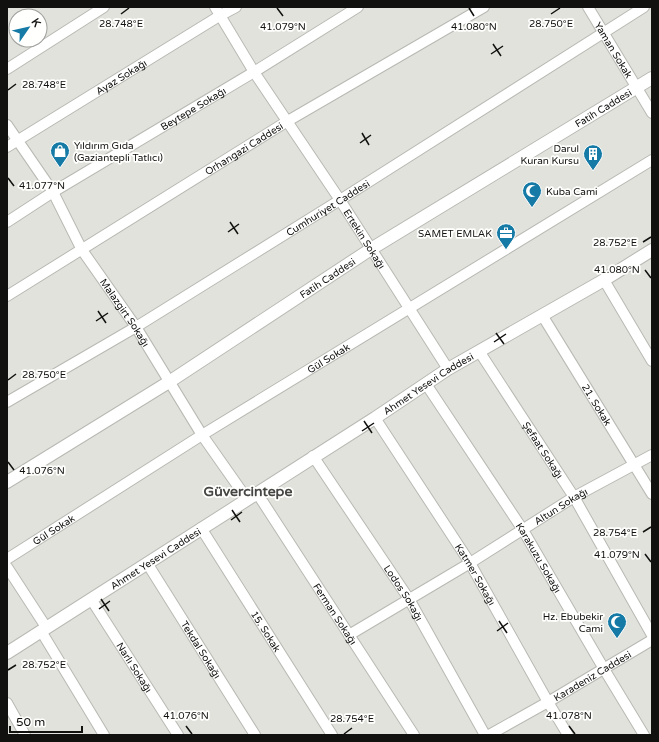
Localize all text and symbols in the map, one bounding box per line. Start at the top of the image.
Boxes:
north arrow [8,8,48,48]
text: K [28,16,44,30]
text: 28.748°E [99,18,143,30]
text: 28.750°E [529,18,573,30]
street label: Yaman Sokak [591,20,635,81]
text: 41.079°N [260,21,306,33]
text: 41.080°N [451,21,497,33]
street label: Ayaz Sokağı [94,57,149,98]
text: 28.748°E [22,79,66,91]
street label: Beytepe Sokağı [159,85,228,133]
street label: Fatih Caddesi [573,87,634,130]
street label: Orhangazi Caddesi [203,120,286,178]
shop icon: Yıldırım Gıda (Gaziantepli Tatlıcı) [49,140,71,168]
place label: Yıldırım Gıda (Gaziantepli Tatlıcı) [74,140,163,164]
place label: Darul Kuran Kursu [521,143,579,167]
building icon: Darul Kuran Kursu [582,143,604,171]
street label: Cumhuriyet Caddesi [284,178,372,239]
text: 41.077°N [19,180,65,192]
mosque icon: Kuba Cami [521,180,543,208]
place label: Kuba Cami [546,186,598,198]
street label: Ertekin Sokağı [340,207,387,271]
office icon: SAMET EMLAK [495,222,517,250]
place label: SAMET EMLAK [418,228,492,240]
text: 28.752°E [593,237,637,249]
street label: Fatih Caddesi [298,256,358,301]
text: 41.080°N [594,264,640,276]
street label: Malazgirt Sokağı [97,277,152,349]
street label: Gül Sokak [305,341,353,376]
street label: Ahmet Yesevi Caddesi [381,351,476,418]
text: 28.750°E [22,369,66,381]
street label: 21. Sokak [579,382,614,428]
street label: Şefaat Sokağı [520,420,565,481]
text: 41.076°N [19,465,65,477]
district label: Güvercintepe [204,483,292,500]
street label: Altun Sokağı [532,486,590,528]
street label: Gül Sokak [31,512,78,548]
street label: Karakuzu Sokağı [513,521,563,595]
street label: Ahmet Yesevi Caddesi [108,526,203,592]
text: 28.754°E [593,527,637,539]
street label: Katmer Sokağı [452,542,498,608]
text: 41.079°N [594,549,640,561]
street label: Lodos Sokağı [381,563,425,623]
street label: Ferman Sokağı [310,581,359,647]
street label: 15. Sokak [248,609,283,655]
place label: Hz. Ebubekir Cami [543,611,603,635]
mosque icon: Hz. Ebubekir Cami [606,611,628,639]
street label: Tekdal Sokağı [178,619,223,681]
street label: Narlı Sokağı [113,640,154,695]
street label: Karadeniz Caddesi [552,649,634,704]
text: 28.752°E [22,659,66,671]
scale bar [10,708,82,734]
text: 41.076°N [163,710,209,722]
text: 41.078°N [546,710,592,722]
text: 28.754°E [330,713,374,725]
text: 50 m [16,715,45,729]

